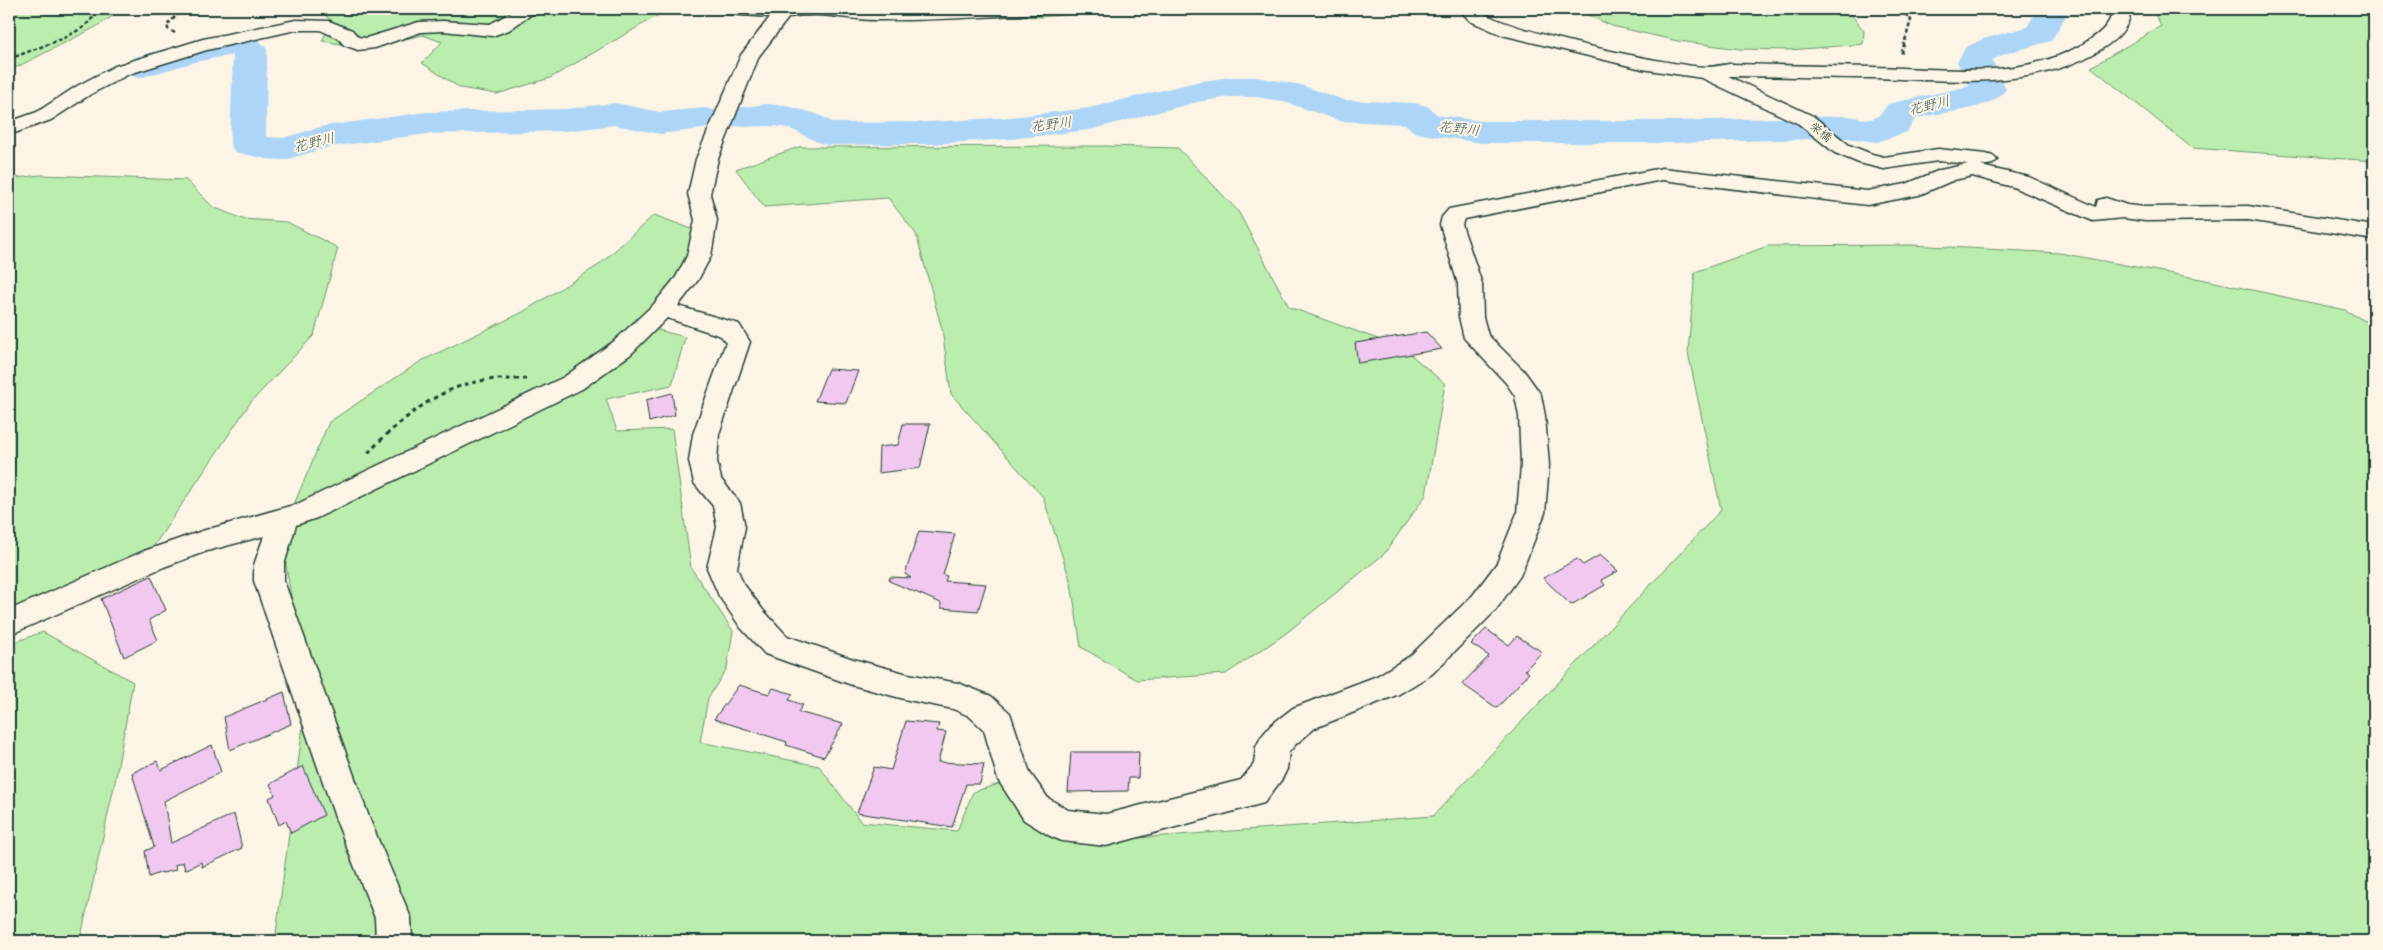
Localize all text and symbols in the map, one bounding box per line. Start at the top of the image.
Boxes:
water label: 花野川 [1907,92,1951,118]
water label: 花野川 [1029,114,1073,135]
water label: 花野川 [1437,118,1481,139]
street label: 栄橋 [1807,119,1835,146]
water label: 花野川 [292,129,337,156]

